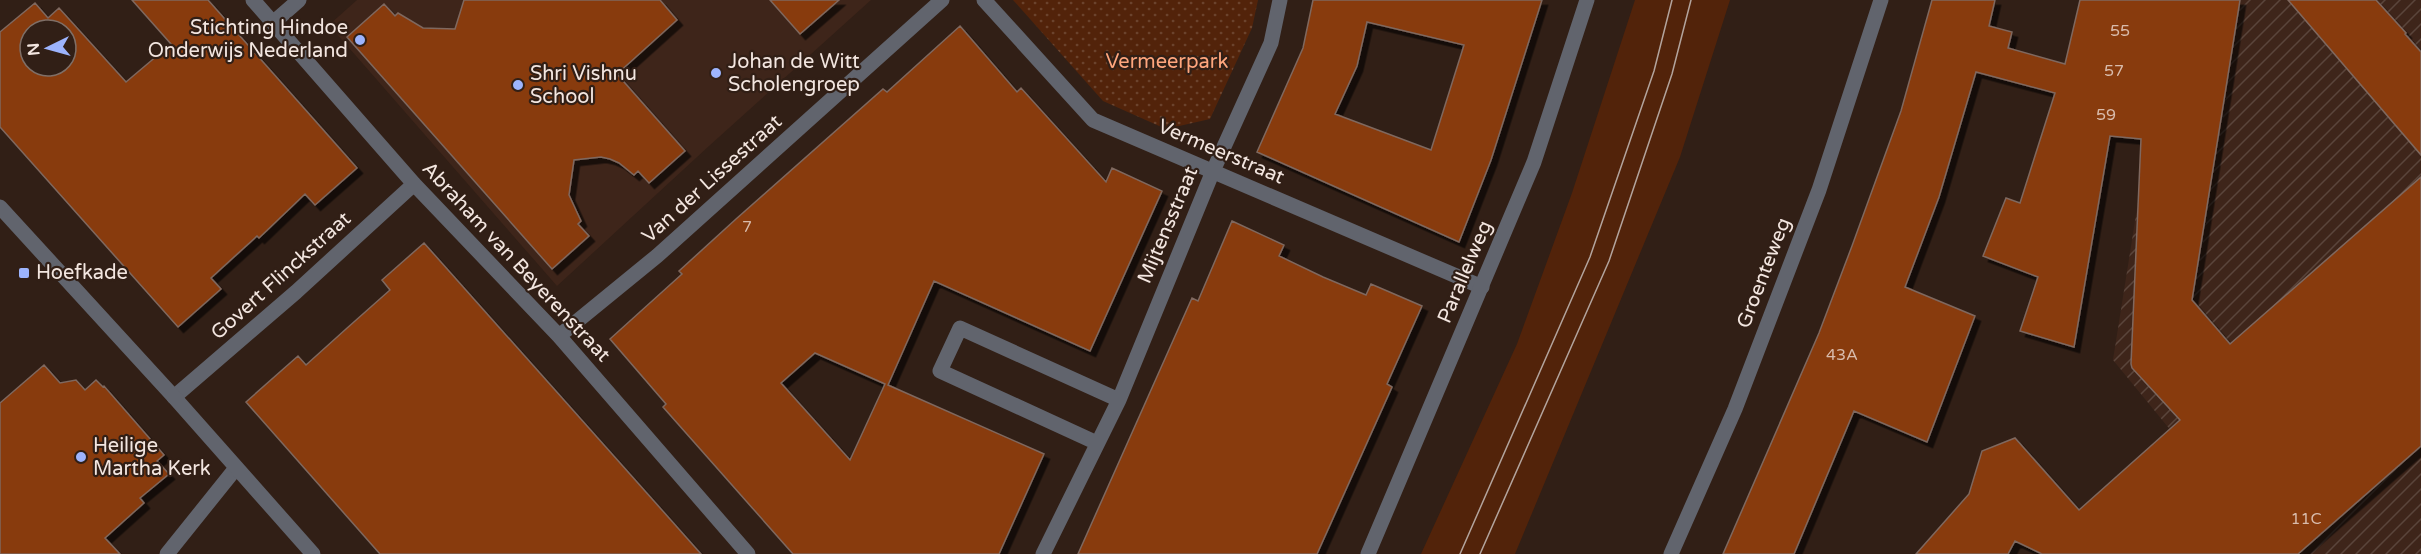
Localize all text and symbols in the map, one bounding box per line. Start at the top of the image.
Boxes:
place label: Stichting Hindoe Onderwijs Nederland [148,16,348,63]
north arrow [18,18,78,78]
house number: 55 [2110,21,2130,41]
marker: Stichting Hindoe Onderwijs Nederland [353,33,367,47]
text: N [24,42,45,56]
place label: Johan de Witt Scholengroep [728,50,860,97]
park label: Vermeerpark [1106,50,1229,74]
house number: 57 [2104,61,2124,81]
place label: Shri Vishnu School [530,62,637,109]
marker: Johan de Witt Scholengroep [709,66,723,80]
marker: Shri Vishnu School [511,78,525,92]
house number: 59 [2096,105,2116,125]
street label: Van der Lissestraat [637,110,787,248]
street label: Vermeerstraat [1154,115,1288,190]
street label: Abraham van Beyerenstraat [417,157,615,367]
street label: Mijtensstraat [1133,163,1204,287]
street label: Govert Flinckstraat [206,207,356,345]
street label: Groenteweg [1732,214,1796,332]
house number: 7 [742,217,752,237]
street label: Parallelweg [1433,217,1497,327]
place label: Hoefkade [36,261,128,285]
marker: Hoefkade [17,266,31,280]
house number: 43A [1826,345,1858,365]
place label: Heilige Martha Kerk [93,434,211,481]
marker: Heilige Martha Kerk [74,450,88,464]
house number: 11C [2290,509,2322,529]

